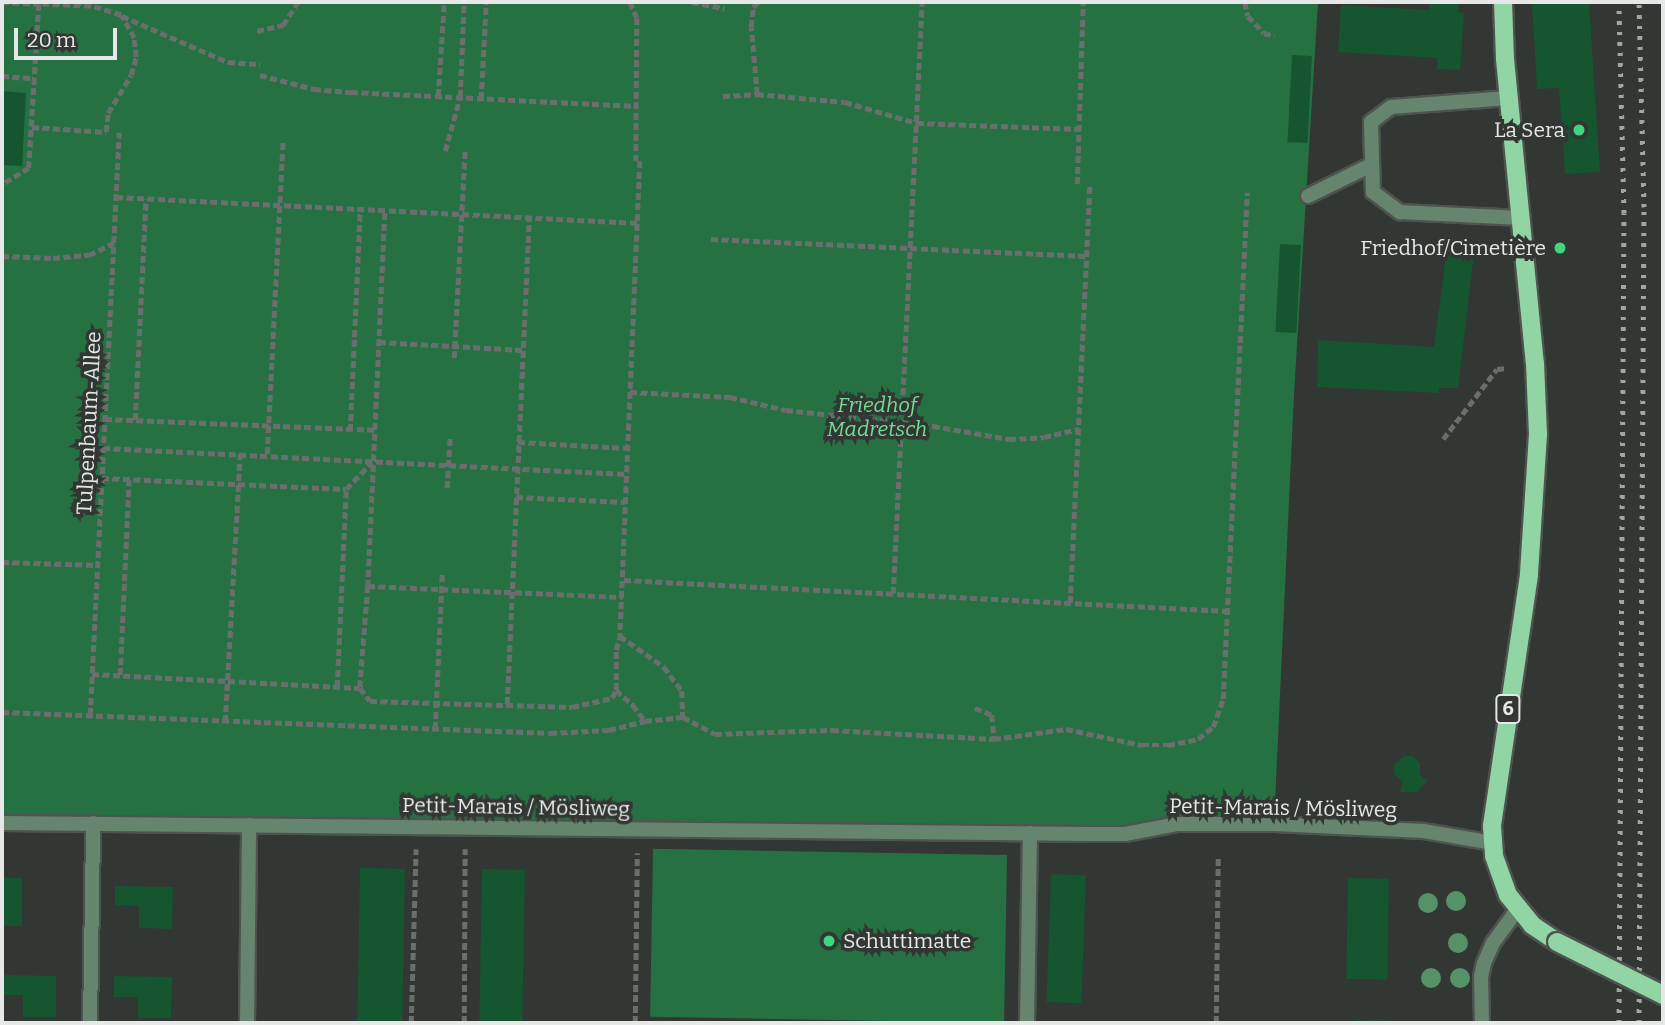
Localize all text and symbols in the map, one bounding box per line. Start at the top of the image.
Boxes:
scale bar [18,14,121,58]
text: 20 m [27,27,76,53]
place label: La Sera [1494,117,1565,143]
marker: La Sera [1571,122,1587,138]
place label: Friedhof/Cimetière [1360,235,1546,261]
marker: Friedhof/Cimetière [1552,240,1568,256]
street label: Tulpenbaum-Allee [72,331,106,515]
park label: Friedhof Madretsch [827,392,927,442]
road number: 6 [1494,694,1522,724]
street label: Petit-Marais / Mösliweg [402,792,630,822]
street label: Petit-Marais / Mösliweg [1169,793,1397,823]
place label: Schuttimatte [843,928,971,954]
marker: Schuttimatte [821,933,837,949]

